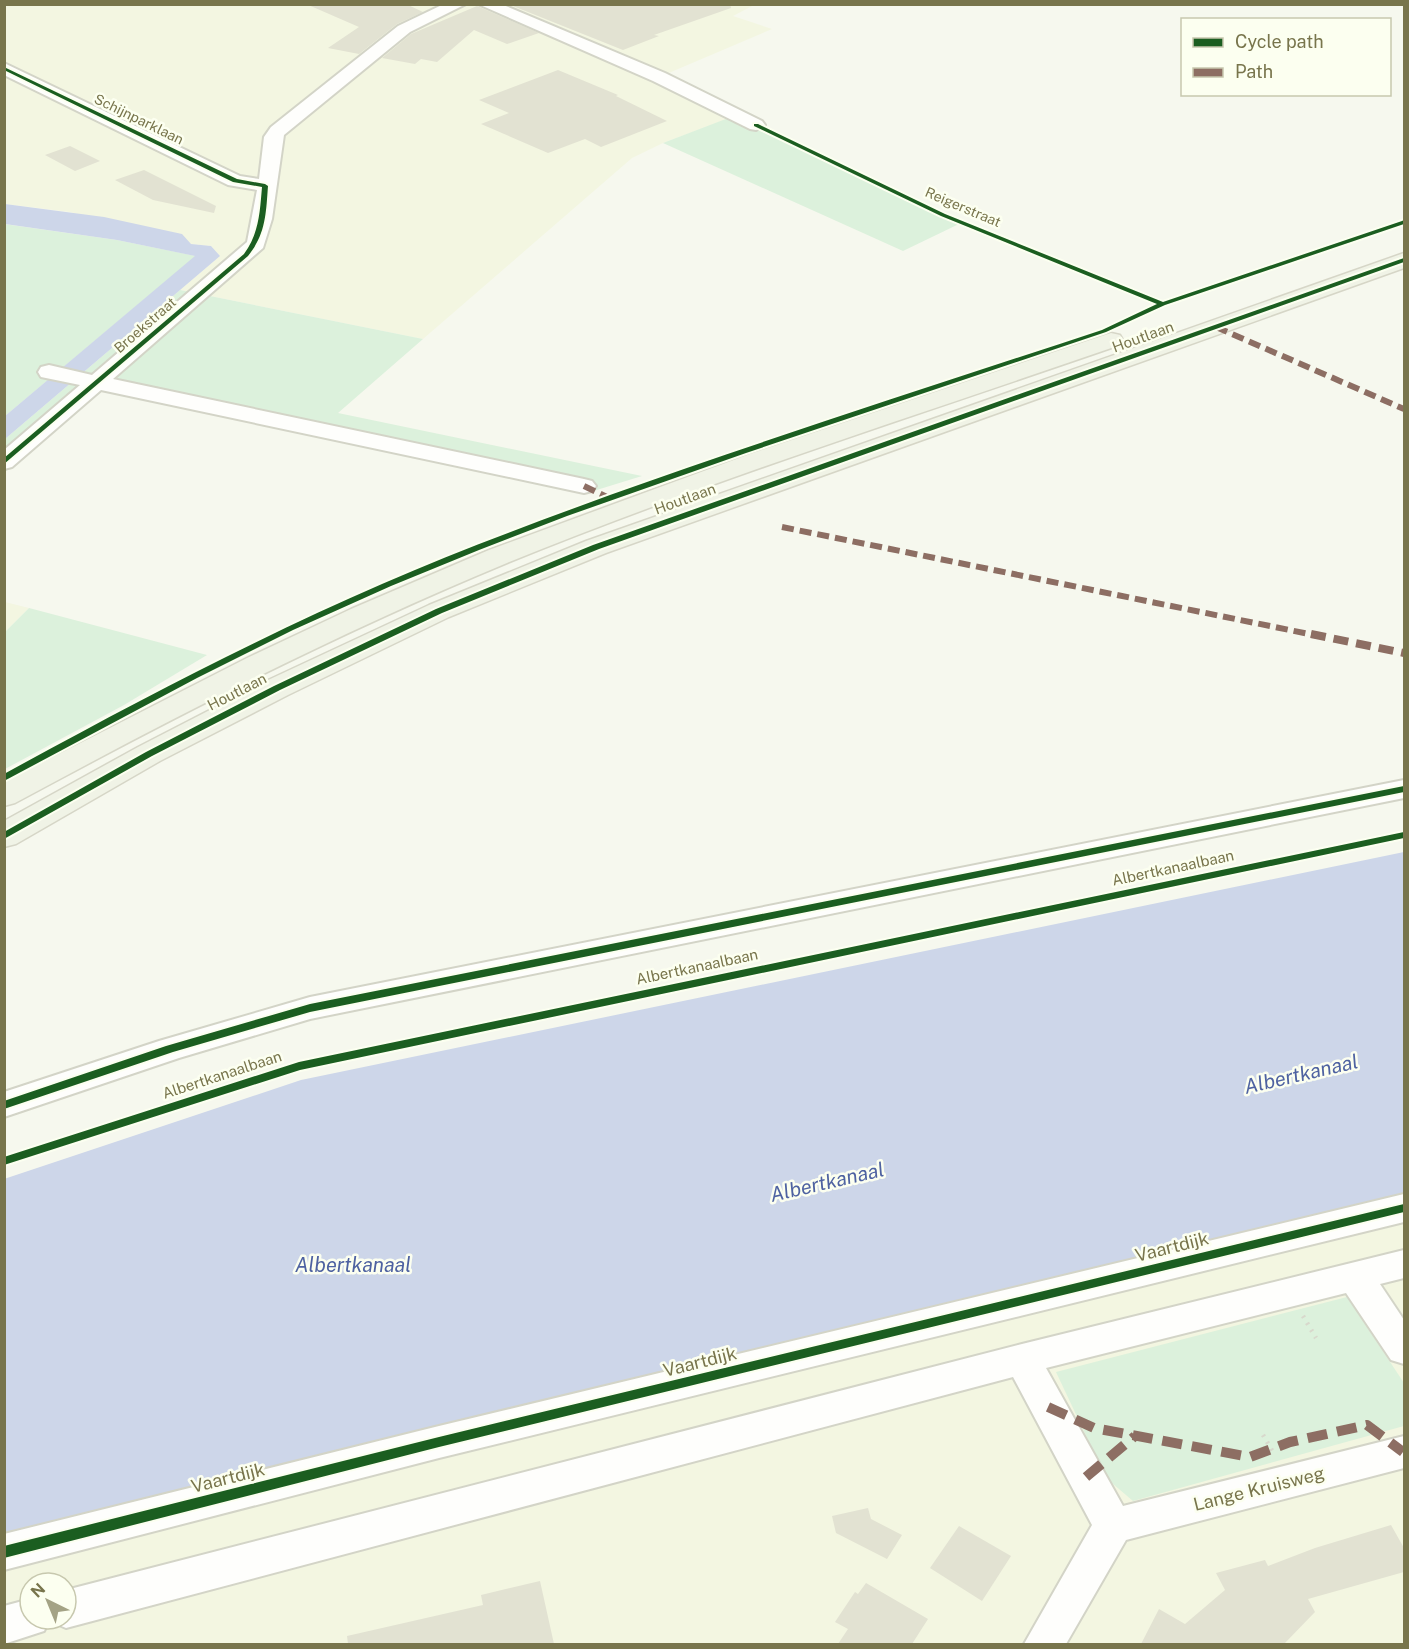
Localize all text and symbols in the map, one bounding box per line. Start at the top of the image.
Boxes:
legend [1181,18,1391,96]
text: Cycle path [1235,31,1324,52]
text: Path [1235,61,1273,82]
street label: Schijnparklaan [92,90,186,148]
street label: Reigerstraat [923,184,1003,230]
street label: Broekstraat [111,294,179,356]
street label: Houtlaan [1110,318,1176,355]
street label: Houtlaan [652,480,718,517]
street label: Houtlaan [204,669,269,714]
street label: Albertkanaalbaan [1110,846,1235,889]
street label: Albertkanaalbaan [634,945,759,988]
street label: Albertkanaalbaan [160,1047,284,1102]
water label: Albertkanaal [1242,1049,1360,1099]
water label: Albertkanaal [768,1157,886,1207]
street label: Vaartdijk [1133,1227,1211,1266]
water label: Albertkanaal [295,1253,411,1277]
street label: Vaartdijk [661,1342,739,1381]
street label: Vaartdijk [189,1458,267,1497]
street label: Lange Kruisweg [1191,1462,1327,1515]
north arrow [18,1571,78,1631]
text: N [27,1579,49,1602]

